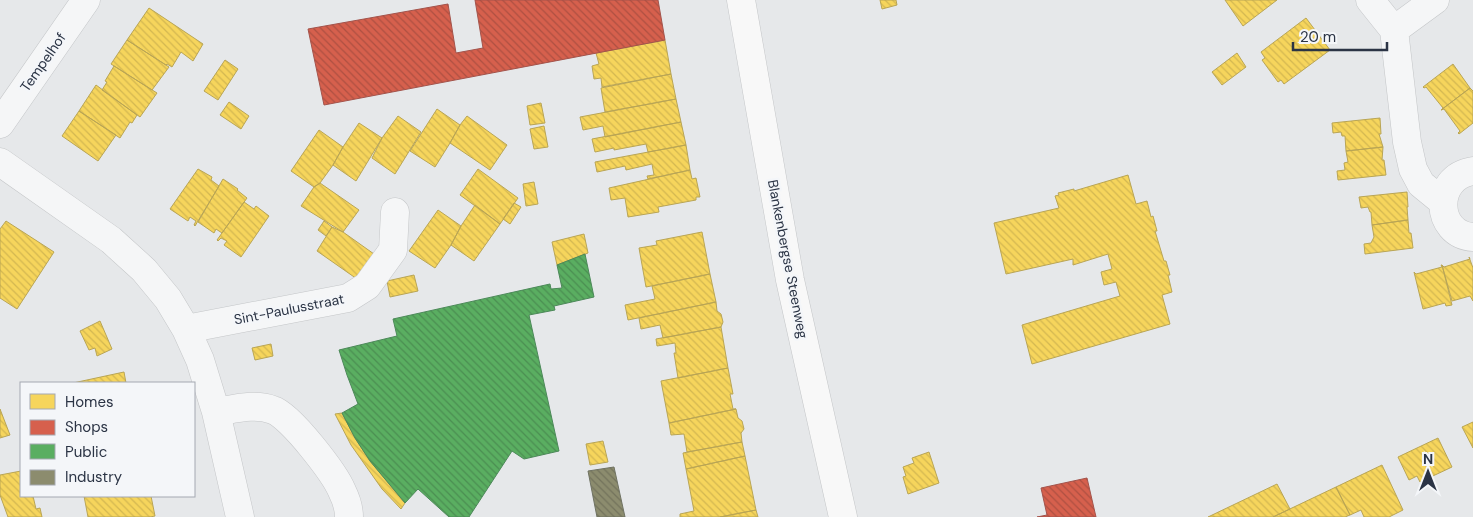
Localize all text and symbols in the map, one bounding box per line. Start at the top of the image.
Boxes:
scale bar [1293,20,1387,52]
text: 20 m [1300,27,1336,47]
street label: Tempelhof [16,29,70,95]
street label: Blankenbergse Steenweg [764,178,812,340]
street label: Sint-Paulusstraat [232,289,346,329]
legend [20,382,195,497]
text: Homes [65,392,114,412]
text: Shops [65,417,108,437]
text: Public [65,442,107,462]
north arrow [1403,447,1453,497]
text: N [1423,450,1433,468]
text: Industry [65,467,123,487]

